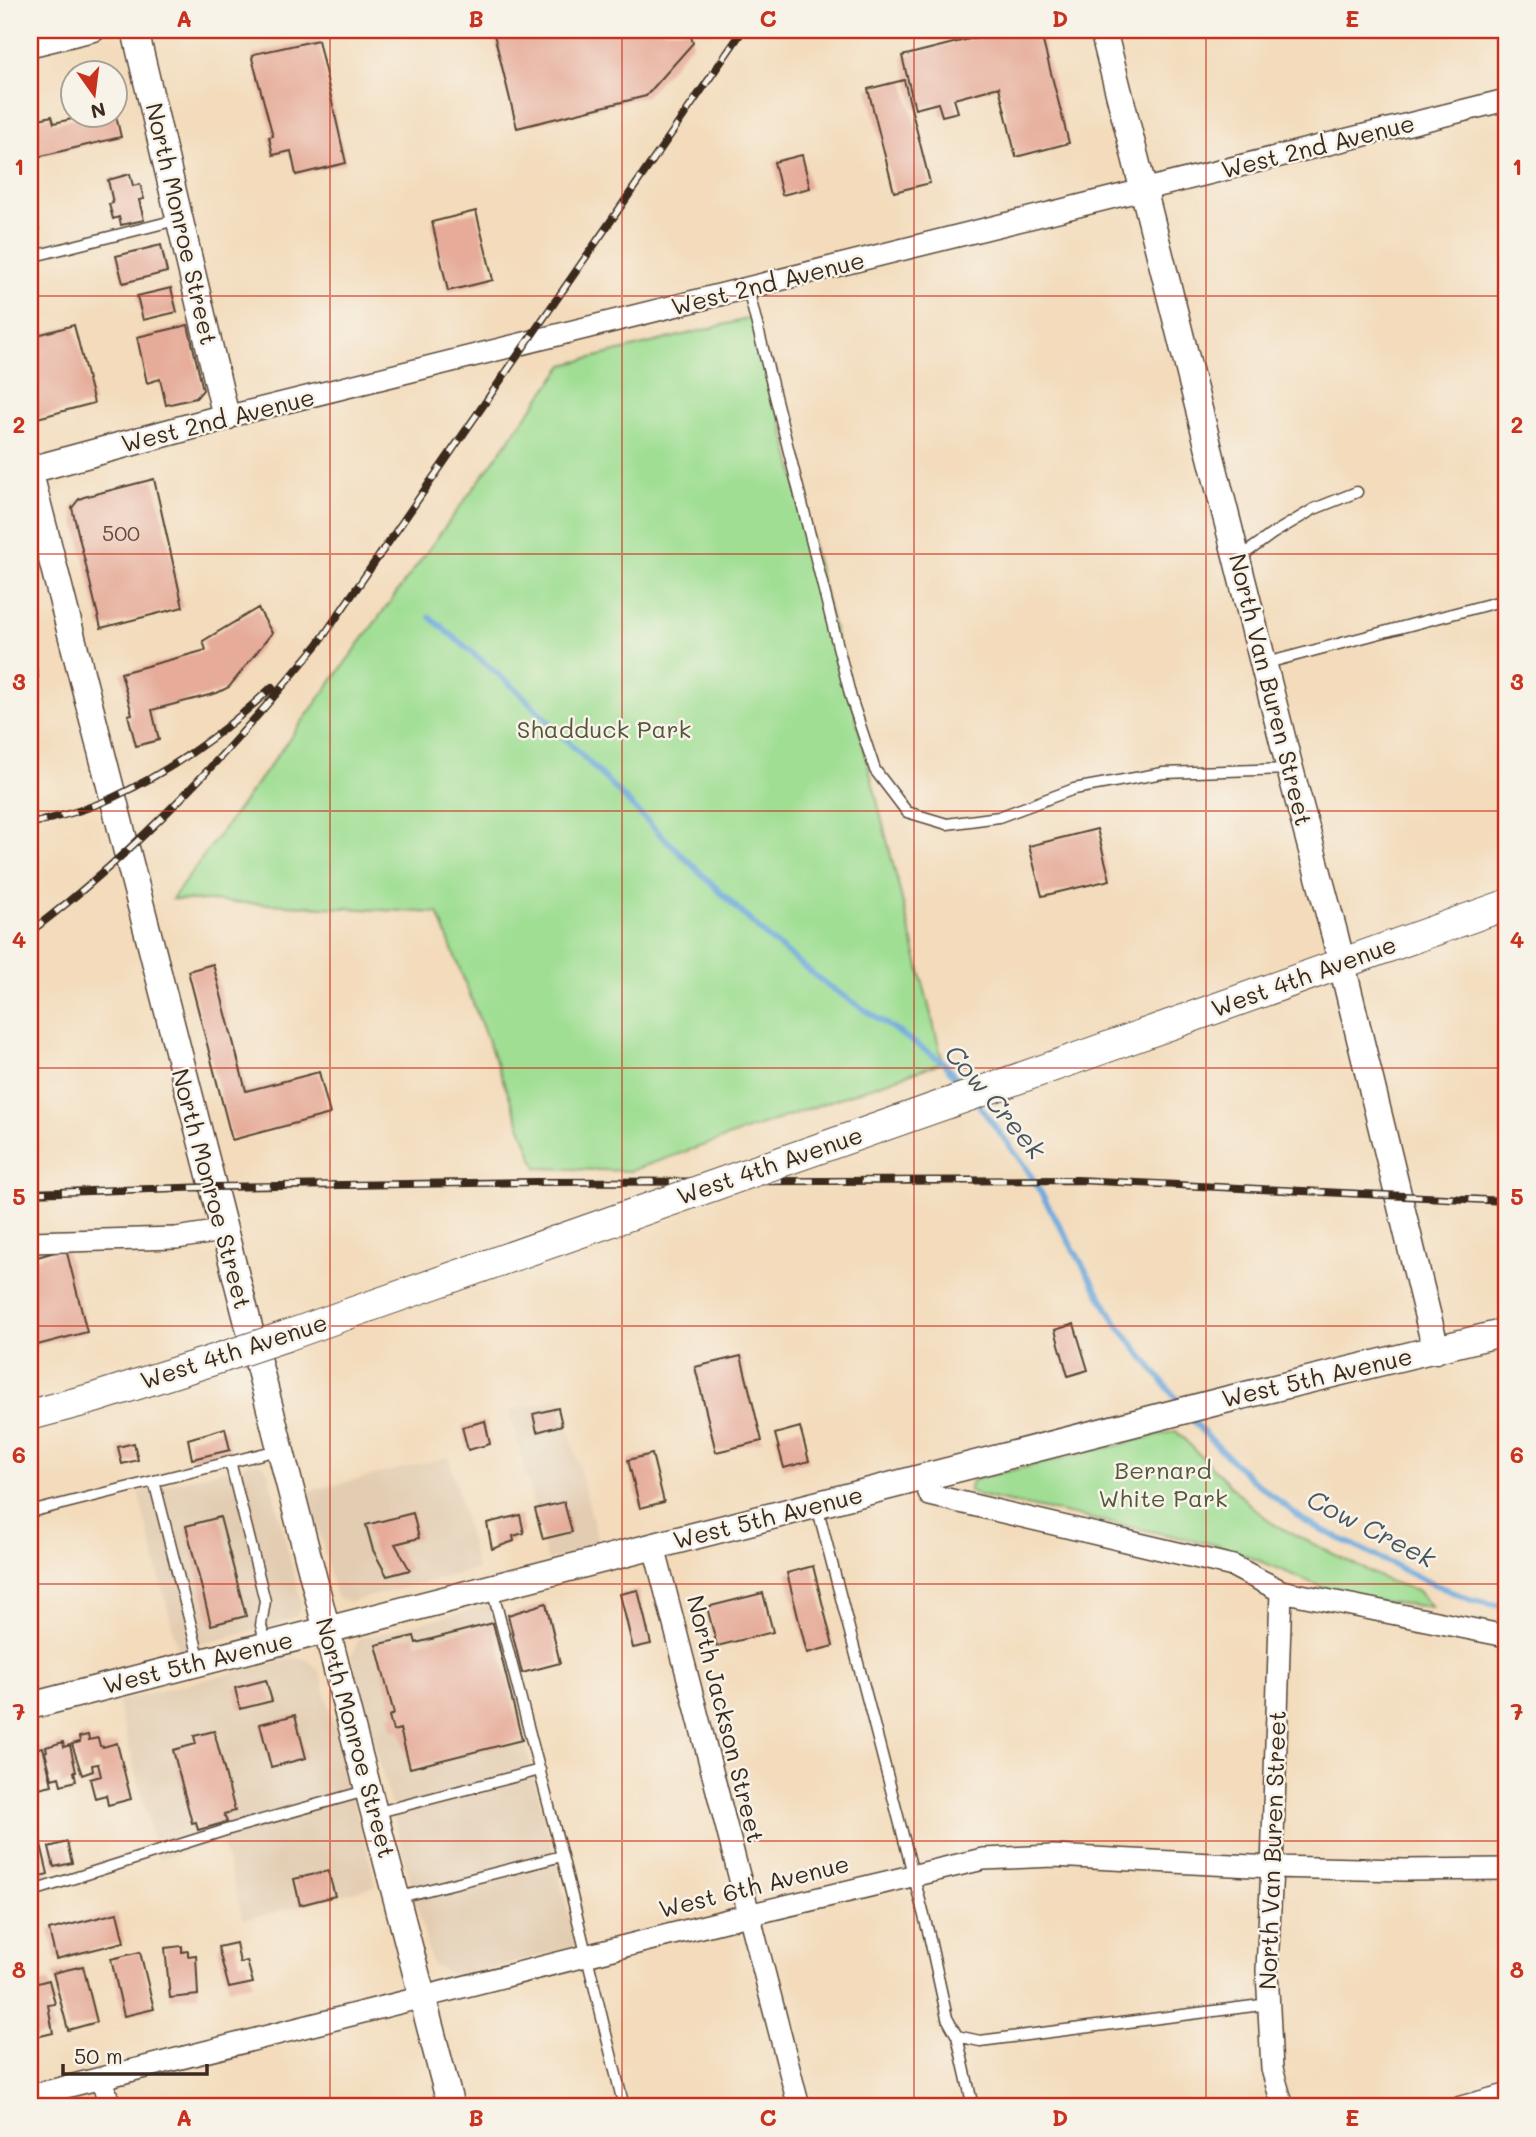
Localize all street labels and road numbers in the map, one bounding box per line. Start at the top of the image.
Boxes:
street label: North Monroe Street [140,100,225,348]
street label: West 2nd Avenue [1218,107,1418,185]
street label: West 2nd Avenue [668,244,868,322]
street label: West 2nd Avenue [118,381,318,459]
street label: North Van Buren Street [1223,550,1320,829]
street label: West 4th Avenue [1207,928,1400,1023]
street label: North Monroe Street [165,1065,259,1312]
street label: West 4th Avenue [672,1118,867,1211]
street label: West 4th Avenue [136,1306,331,1395]
street label: West 5th Avenue [1218,1340,1415,1414]
street label: West 5th Avenue [669,1478,866,1555]
street label: North Jackson Street [681,1592,772,1846]
street label: North Monroe Street [309,1614,403,1861]
street label: West 5th Avenue [99,1623,296,1700]
street label: North Van Buren Street [1251,1710,1292,1990]
street label: West 6th Avenue [655,1847,852,1924]

